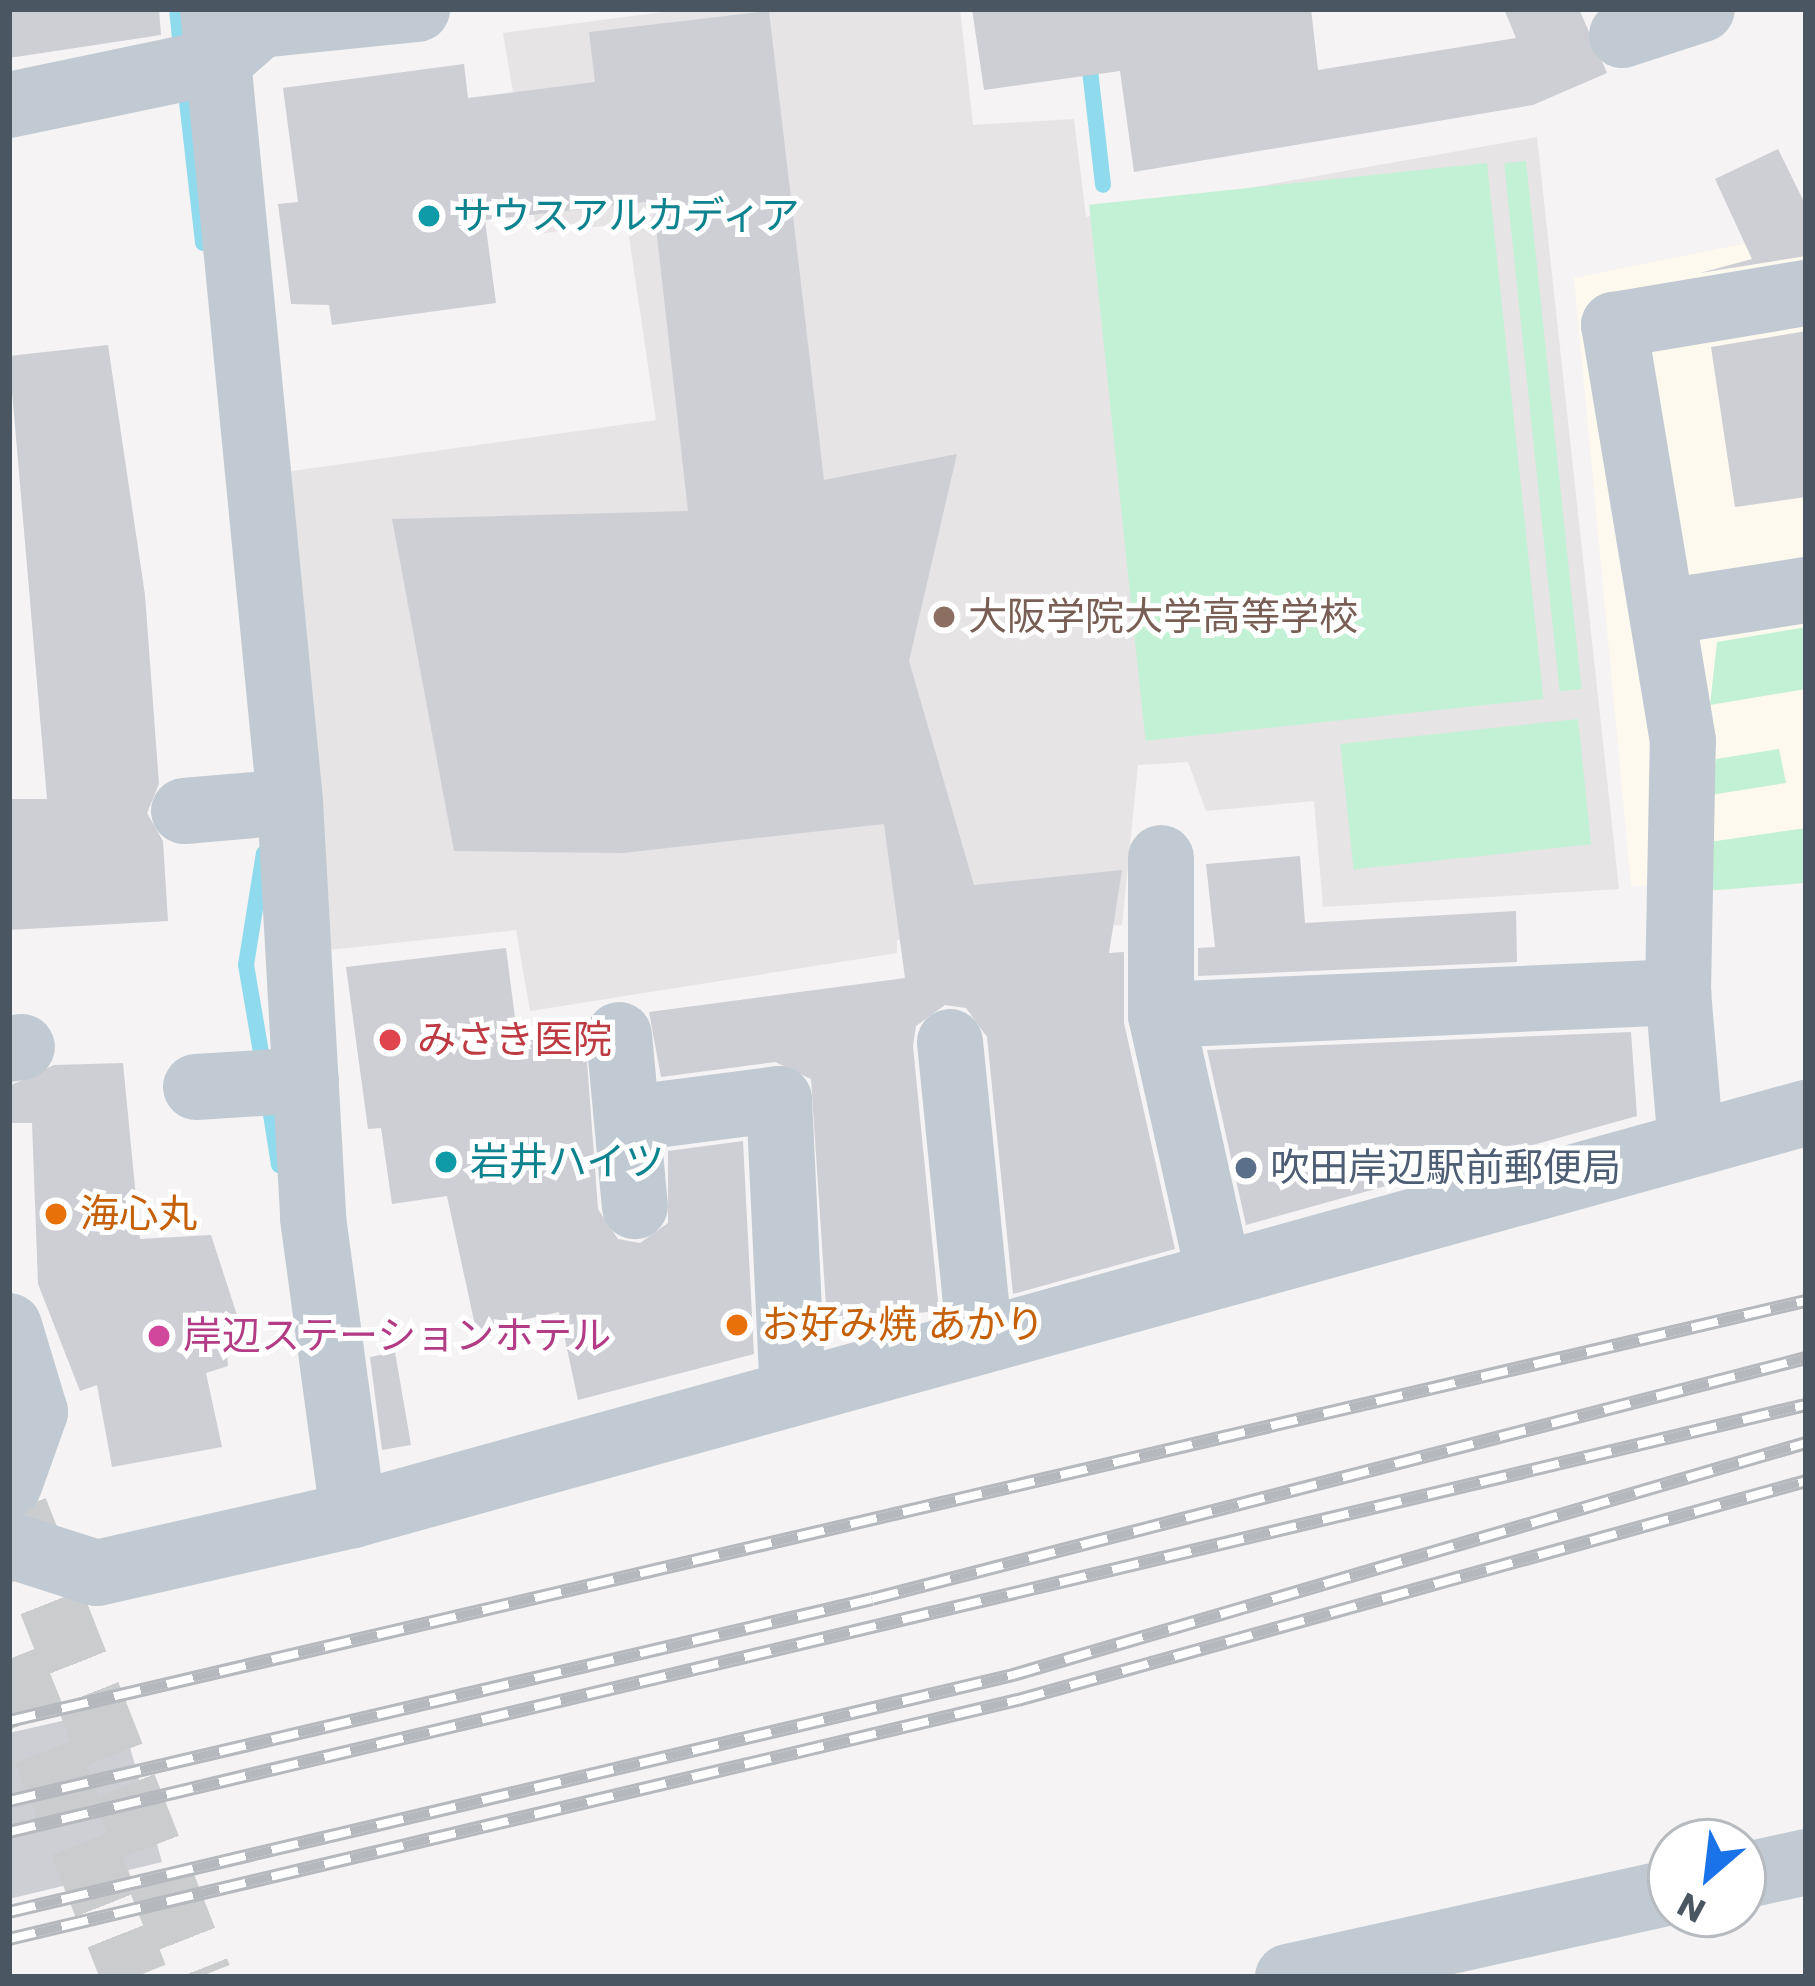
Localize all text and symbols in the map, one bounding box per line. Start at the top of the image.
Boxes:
place label: サウスアルカディア [453,193,804,239]
marker: サウスアルカディア [416,203,442,229]
place label: 大阪学院大学高等学校 [968,594,1358,640]
marker: 大阪学院大学高等学校 [931,604,957,630]
place label: みさき医院 [417,1017,612,1063]
marker: みさき医院 [374,1024,406,1056]
place label: 岩井ハイツ [470,1139,665,1185]
place label: 吹田岸辺駅前郵便局 [1270,1145,1621,1191]
marker: 岩井ハイツ [433,1149,459,1175]
marker: 吹田岸辺駅前郵便局 [1233,1155,1259,1181]
place label: 海心丸 [80,1191,197,1237]
marker: 海心丸 [43,1201,69,1227]
place label: お好み焼 あかり [761,1302,1044,1348]
marker: お好み焼 あかり [724,1312,750,1338]
place label: 岸辺ステーションホテル [183,1313,612,1359]
marker: 岸辺ステーションホテル [146,1323,172,1349]
north arrow [1647,1818,1767,1938]
text: N [1669,1881,1713,1934]

